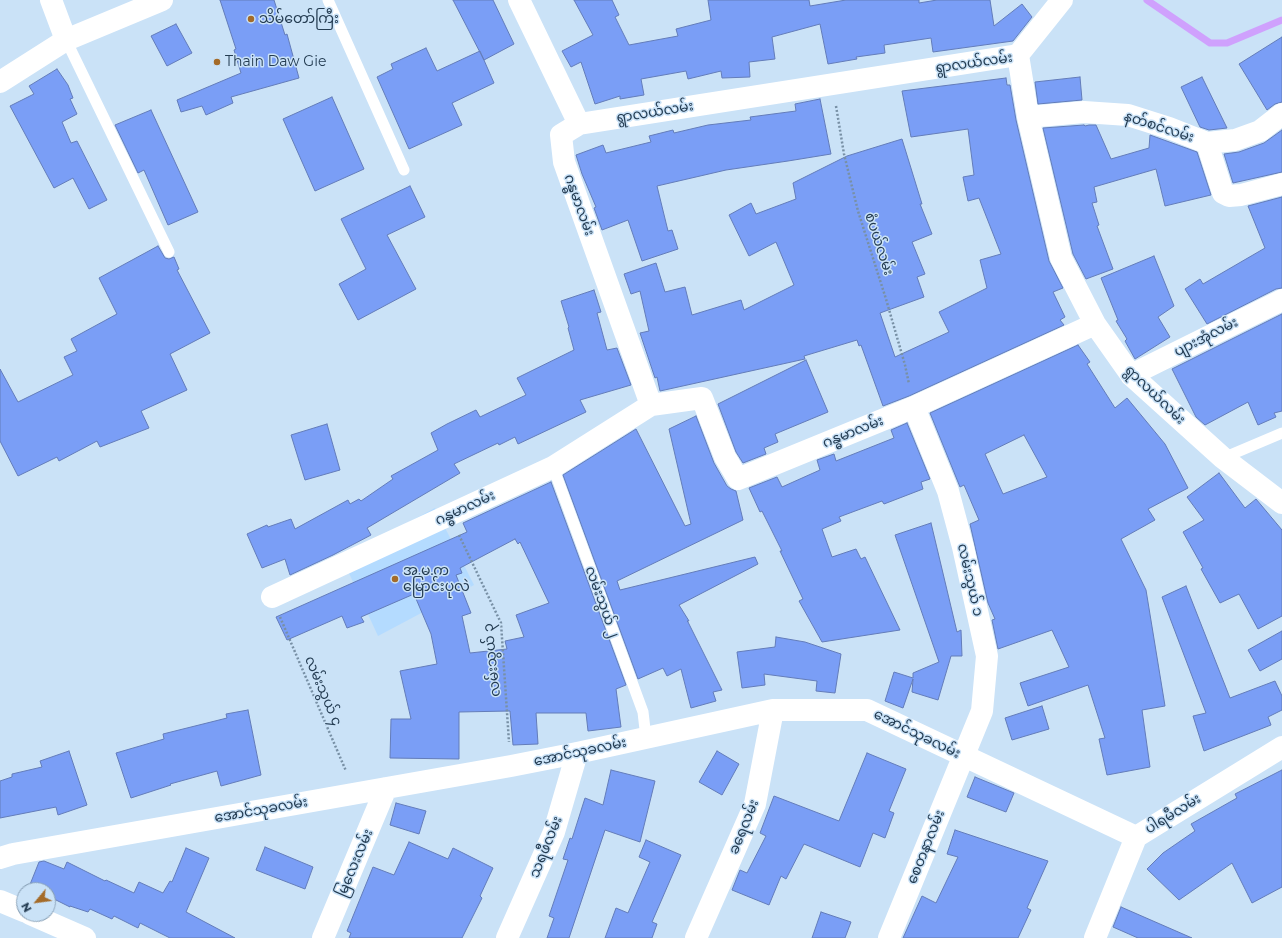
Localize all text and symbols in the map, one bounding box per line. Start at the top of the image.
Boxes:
place label: သိမ်တော်ကြီး [259,11,339,27]
marker: သိမ်တော်ကြီး [246,14,256,24]
street label: ရွာလယ်လမ်း [934,49,1014,77]
place label: Thain Daw Gie [225,54,326,70]
marker: Thain Daw Gie [212,57,222,67]
street label: ရွာလယ်လမ်း [615,98,695,126]
street label: နတ်စင်လမ်း [1122,108,1196,146]
street label: ဂန္ဓမာလမ်း [560,172,598,238]
street label: စံပယ်လမ်း [861,211,897,277]
street label: ပျားအုံလမ်း [1171,314,1241,360]
street label: ရွာလယ်လမ်း [1121,362,1189,428]
street label: ဂန္ဓမာလမ်း [820,412,886,452]
street label: ဂန္ဓမာလမ်း [432,487,498,529]
street label: လမ်းသွယ် ၁ [953,542,987,618]
place label: အ.မ.က မြောင်းပုလဲ [403,563,470,596]
street label: လမ်းသွယ် ၂ [581,564,623,640]
marker: အ.မ.က မြောင်းပုလဲ [390,574,400,584]
street label: လမ်းသွယ် ၃ [480,622,504,698]
street label: လမ်းသွယ် ၄ [301,654,345,728]
street label: အောင်သုခလမ်း [871,706,963,762]
street label: အောင်သုခလမ်း [532,734,628,770]
street label: ပါရမီလမ်း [1142,790,1204,838]
street label: အောင်သုခလမ်း [213,794,309,826]
street label: ခရေလမ်း [725,797,763,857]
street label: စေတနာလမ်း [904,808,948,886]
street label: သရဖီလမ်း [526,814,566,880]
street label: မြလေးလမ်း [333,827,377,899]
north arrow [16,882,56,922]
text: N [18,900,35,915]

